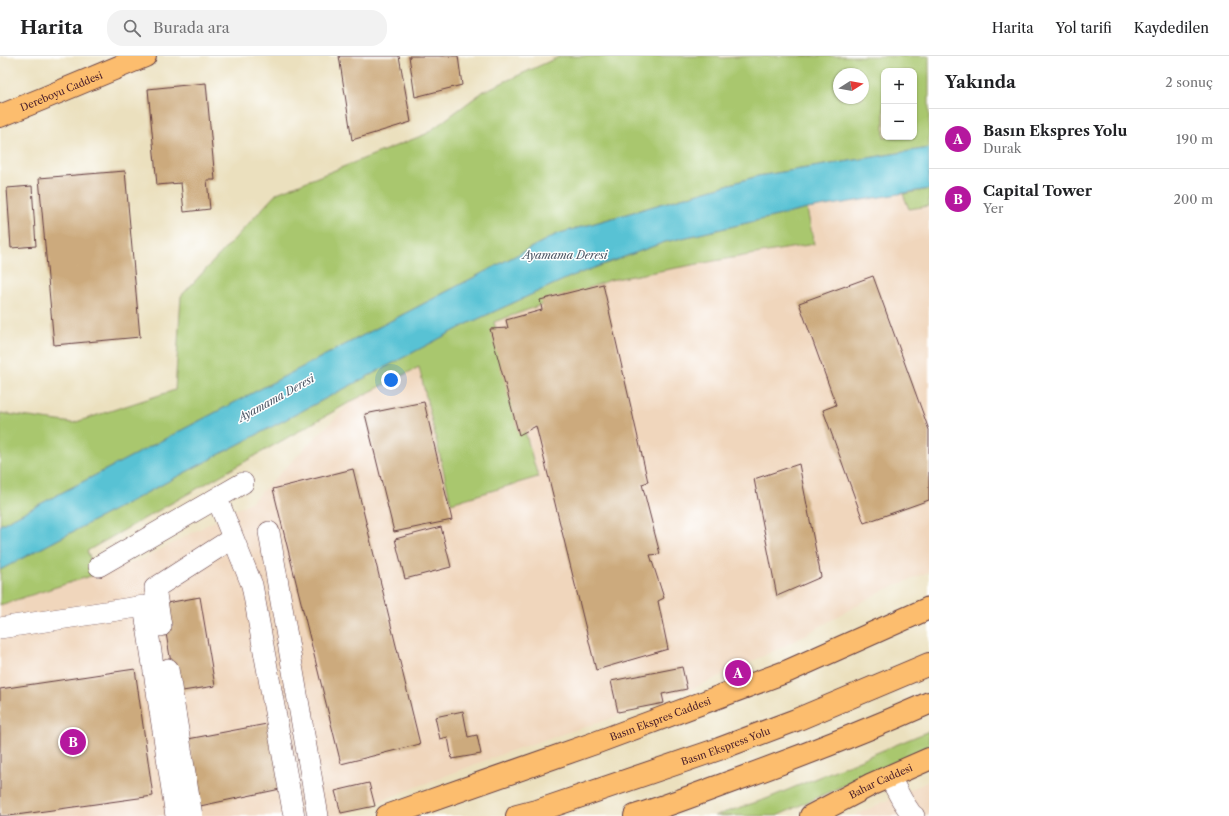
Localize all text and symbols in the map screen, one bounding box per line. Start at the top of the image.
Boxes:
search box [107,10,387,46]
text: Harita [20,16,83,39]
icon: search [121,17,143,39]
text: Burada ara [153,18,230,37]
text: Harita [992,19,1034,37]
text: Yol tarifi [1056,19,1112,37]
text: Kaydedilen [1134,19,1209,37]
street label: Dereboyu Caddesi [18,68,104,114]
north arrow [833,68,869,104]
map controls [881,68,917,140]
button: + [881,68,917,104]
text: Yakında [945,72,1016,92]
text: 2 sonuç [1165,74,1213,90]
button: − [881,104,917,140]
text: Basın Ekspres Yolu [983,121,1127,140]
text: A [953,131,963,147]
text: 190 m [1176,131,1213,147]
text: Durak [983,140,1021,156]
text: Capital Tower [983,181,1092,200]
text: B [953,191,963,207]
text: 200 m [1173,191,1213,207]
text: Yer [983,200,1004,216]
water label: Ayamama Deresi [520,248,608,262]
your location [381,370,401,390]
water label: Ayamama Deresi [234,371,317,426]
pin: A [725,658,751,688]
street label: Basın Ekspres Caddesi [608,694,712,743]
street label: Basın Ekspress Yolu [679,724,772,768]
pin: B [60,727,86,757]
street label: Bahar Caddesi [847,761,914,801]

